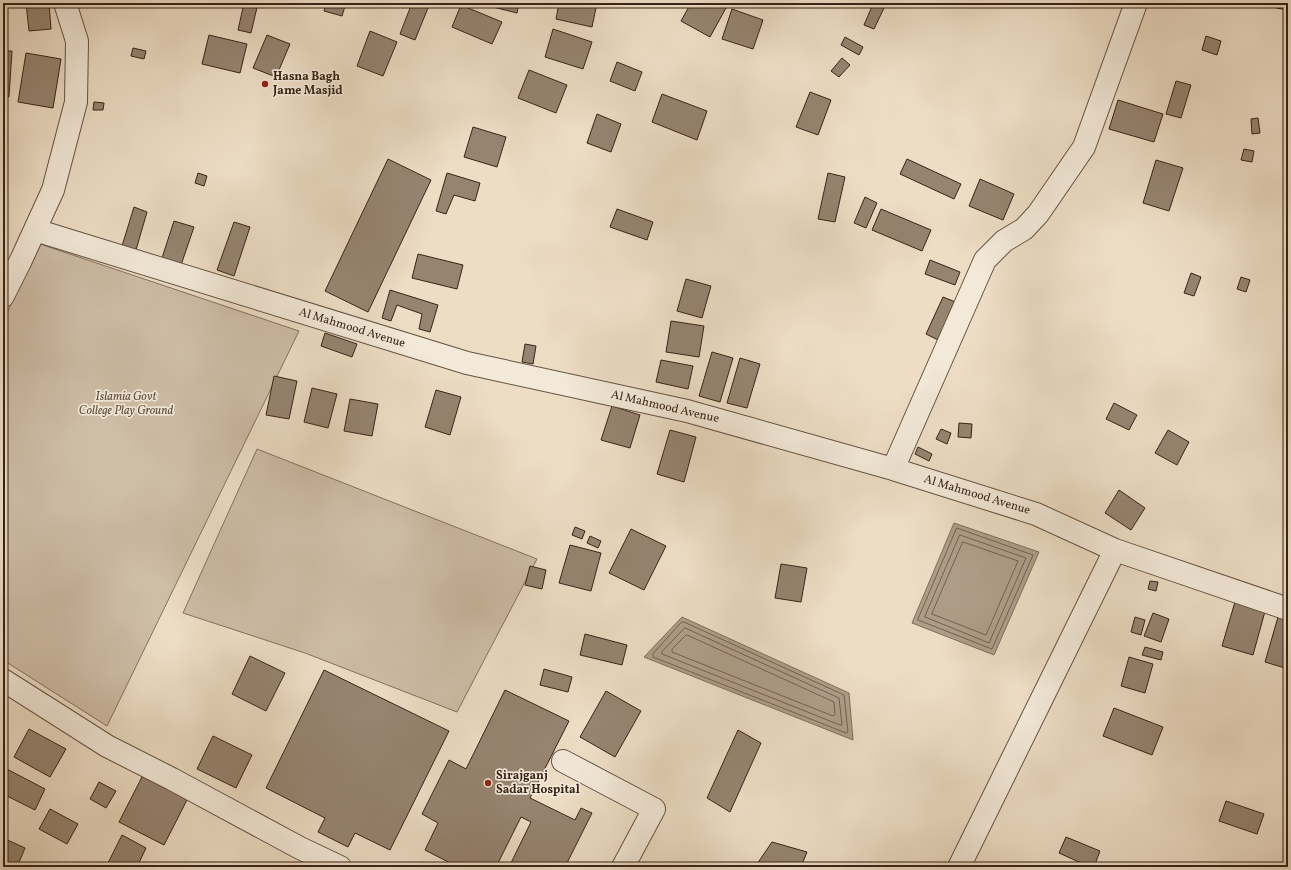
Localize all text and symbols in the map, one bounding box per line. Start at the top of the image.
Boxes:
place label: Hasna Bagh Jame Masjid [272,69,343,99]
marker: Hasna Bagh Jame Masjid [260,79,270,89]
street label: Al Mahmood Avenue [297,304,407,352]
street label: Al Mahmood Avenue [609,387,721,427]
park label: Islamia Govt College Play Ground [79,389,173,419]
street label: Al Mahmood Avenue [922,471,1032,519]
place label: Sirajganj Sadar Hospital [496,768,580,798]
marker: Sirajganj Sadar Hospital [483,778,493,788]

